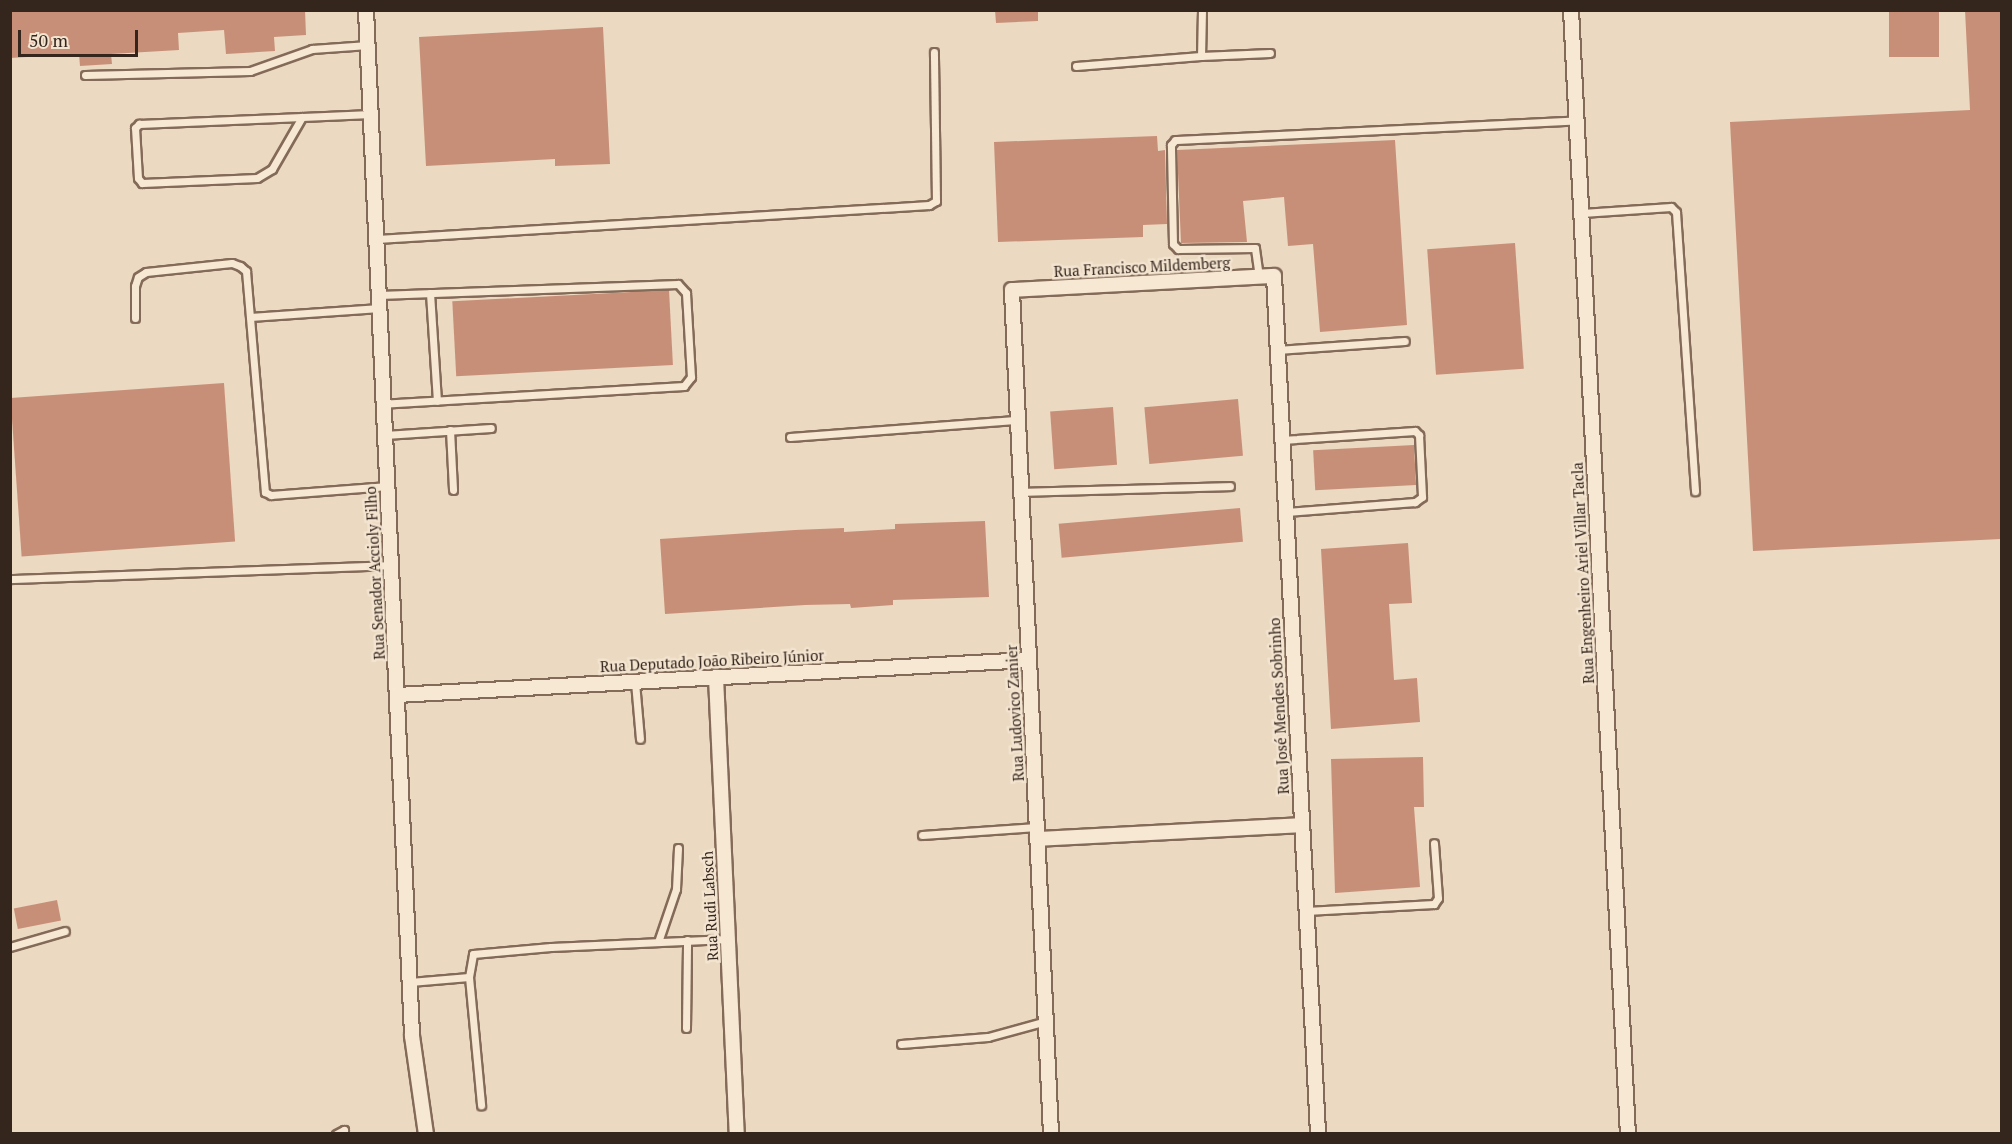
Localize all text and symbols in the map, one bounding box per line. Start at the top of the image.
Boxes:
scale bar [21,18,141,56]
text: 50 m [29,28,68,52]
street label: Rua Francisco Mildemberg [1053,253,1231,281]
street label: Rua Engenheiro Ariel Villar Tacla [1568,461,1598,685]
street label: Rua Senador Accioly Filho [361,486,389,660]
street label: Rua José Mendes Sobrinho [1265,617,1293,795]
street label: Rua Ludovico Zanier [1002,644,1028,782]
street label: Rua Deputado João Ribeiro Júnior [600,646,824,676]
street label: Rua Rudi Labsch [698,850,722,962]

